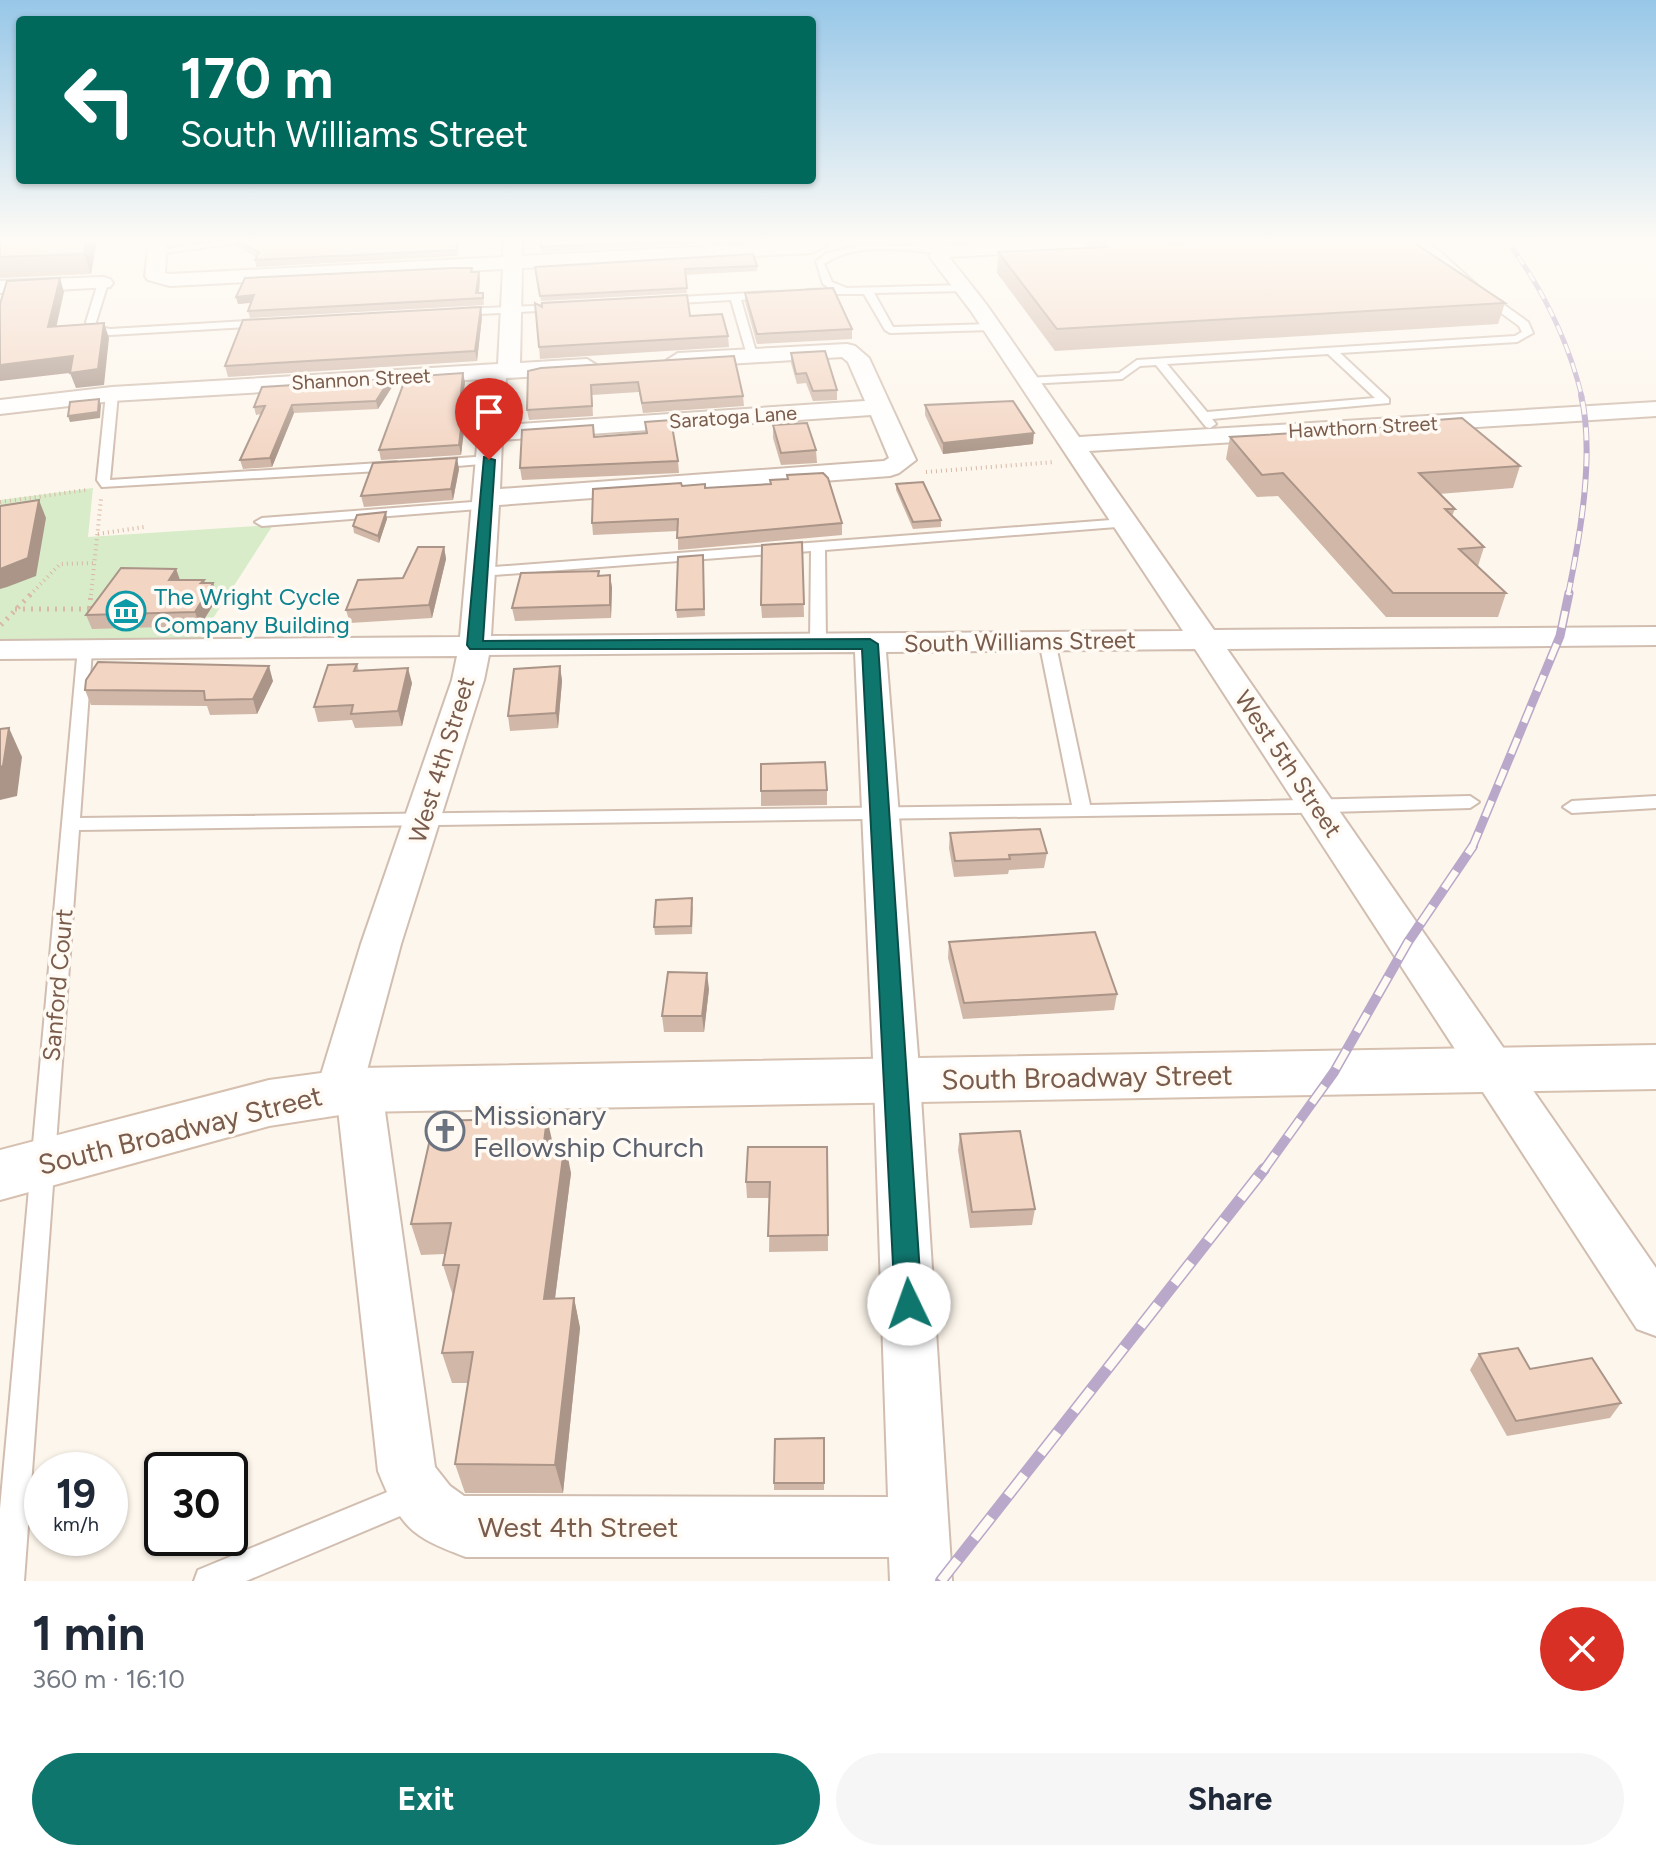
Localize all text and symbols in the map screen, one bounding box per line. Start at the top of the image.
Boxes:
text: 170 m [180,45,333,112]
icon: left [48,48,152,152]
text: South Williams Street [180,113,528,156]
street label: Shannon Street [291,363,431,395]
pin [455,378,523,460]
icon: arrive [467,390,511,434]
street label: Saratoga Lane [668,401,798,433]
street label: Hawthorn Street [1288,411,1438,443]
place label: The Wright Cycle Company Building [154,582,350,639]
museum icon: The Wright Cycle Company Building [105,590,147,632]
street label: South Williams Street [904,625,1136,658]
street label: West 4th Street [403,673,481,846]
street label: West 5th Street [1229,685,1348,843]
street label: Sanford Court [36,907,79,1062]
street label: South Broadway Street [941,1057,1233,1097]
street label: South Broadway Street [35,1078,325,1182]
place label: Missionary Fellowship Church [473,1098,704,1164]
church icon: Missionary Fellowship Church [424,1110,466,1152]
position arrow [867,1262,951,1346]
speed limit sign: 30 [144,1452,248,1556]
text: 19 [56,1470,96,1518]
street label: West 4th Street [478,1510,678,1544]
text: km/h [53,1512,99,1536]
text: 1 min [32,1604,145,1662]
button: close [1540,1607,1624,1691]
text: 360 m · 16:10 [32,1663,185,1695]
button: Exit [32,1753,820,1845]
button: Share [836,1753,1624,1845]

